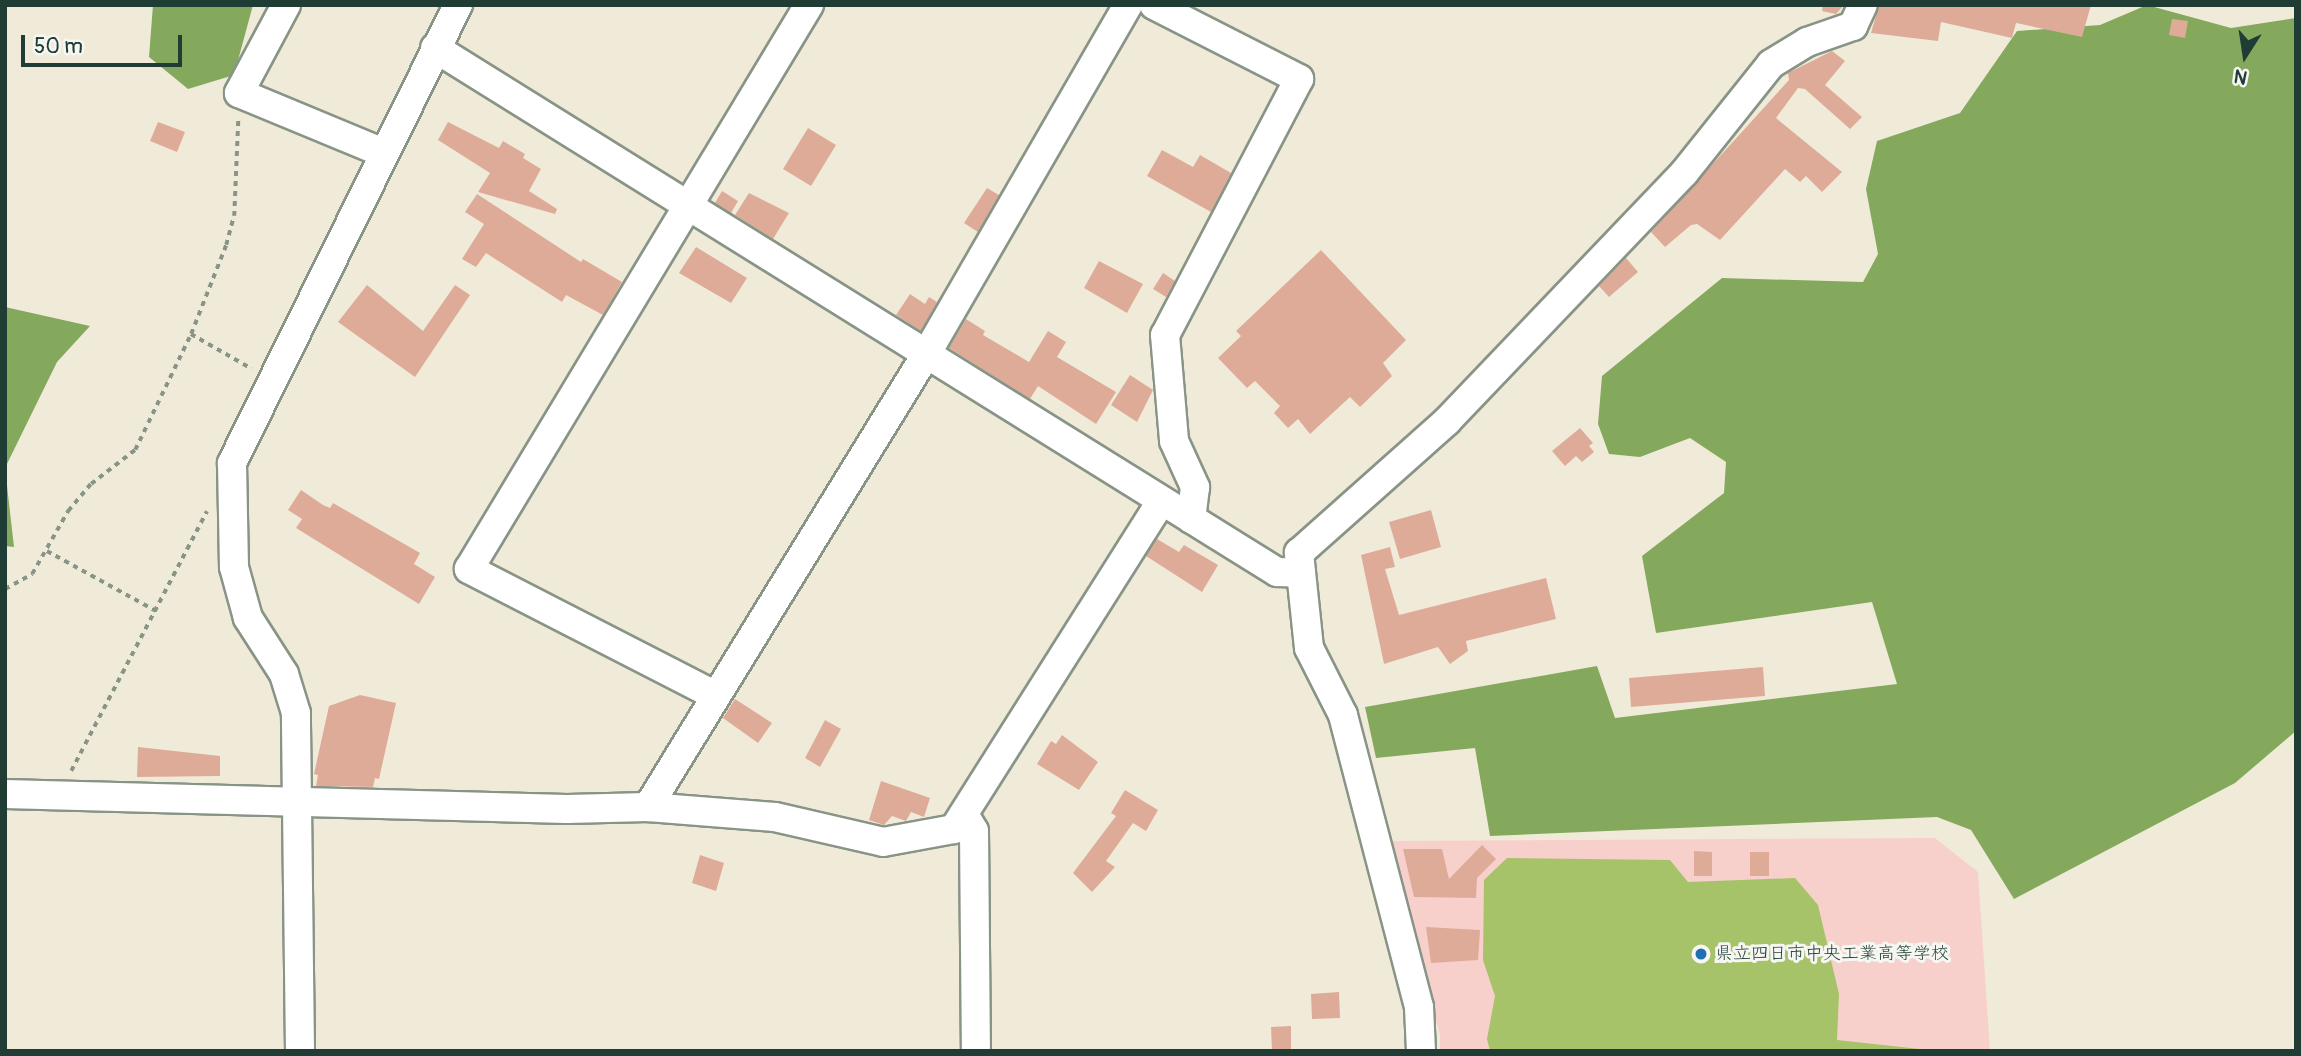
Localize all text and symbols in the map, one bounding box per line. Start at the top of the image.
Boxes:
scale bar [24,21,186,65]
north arrow [2210,21,2280,91]
text: 50 m [34,33,83,60]
text: N [2232,63,2249,90]
place label: 県立四日市中央工業高等学校 [1715,943,1949,965]
marker: 県立四日市中央工業高等学校 [1693,946,1709,962]

